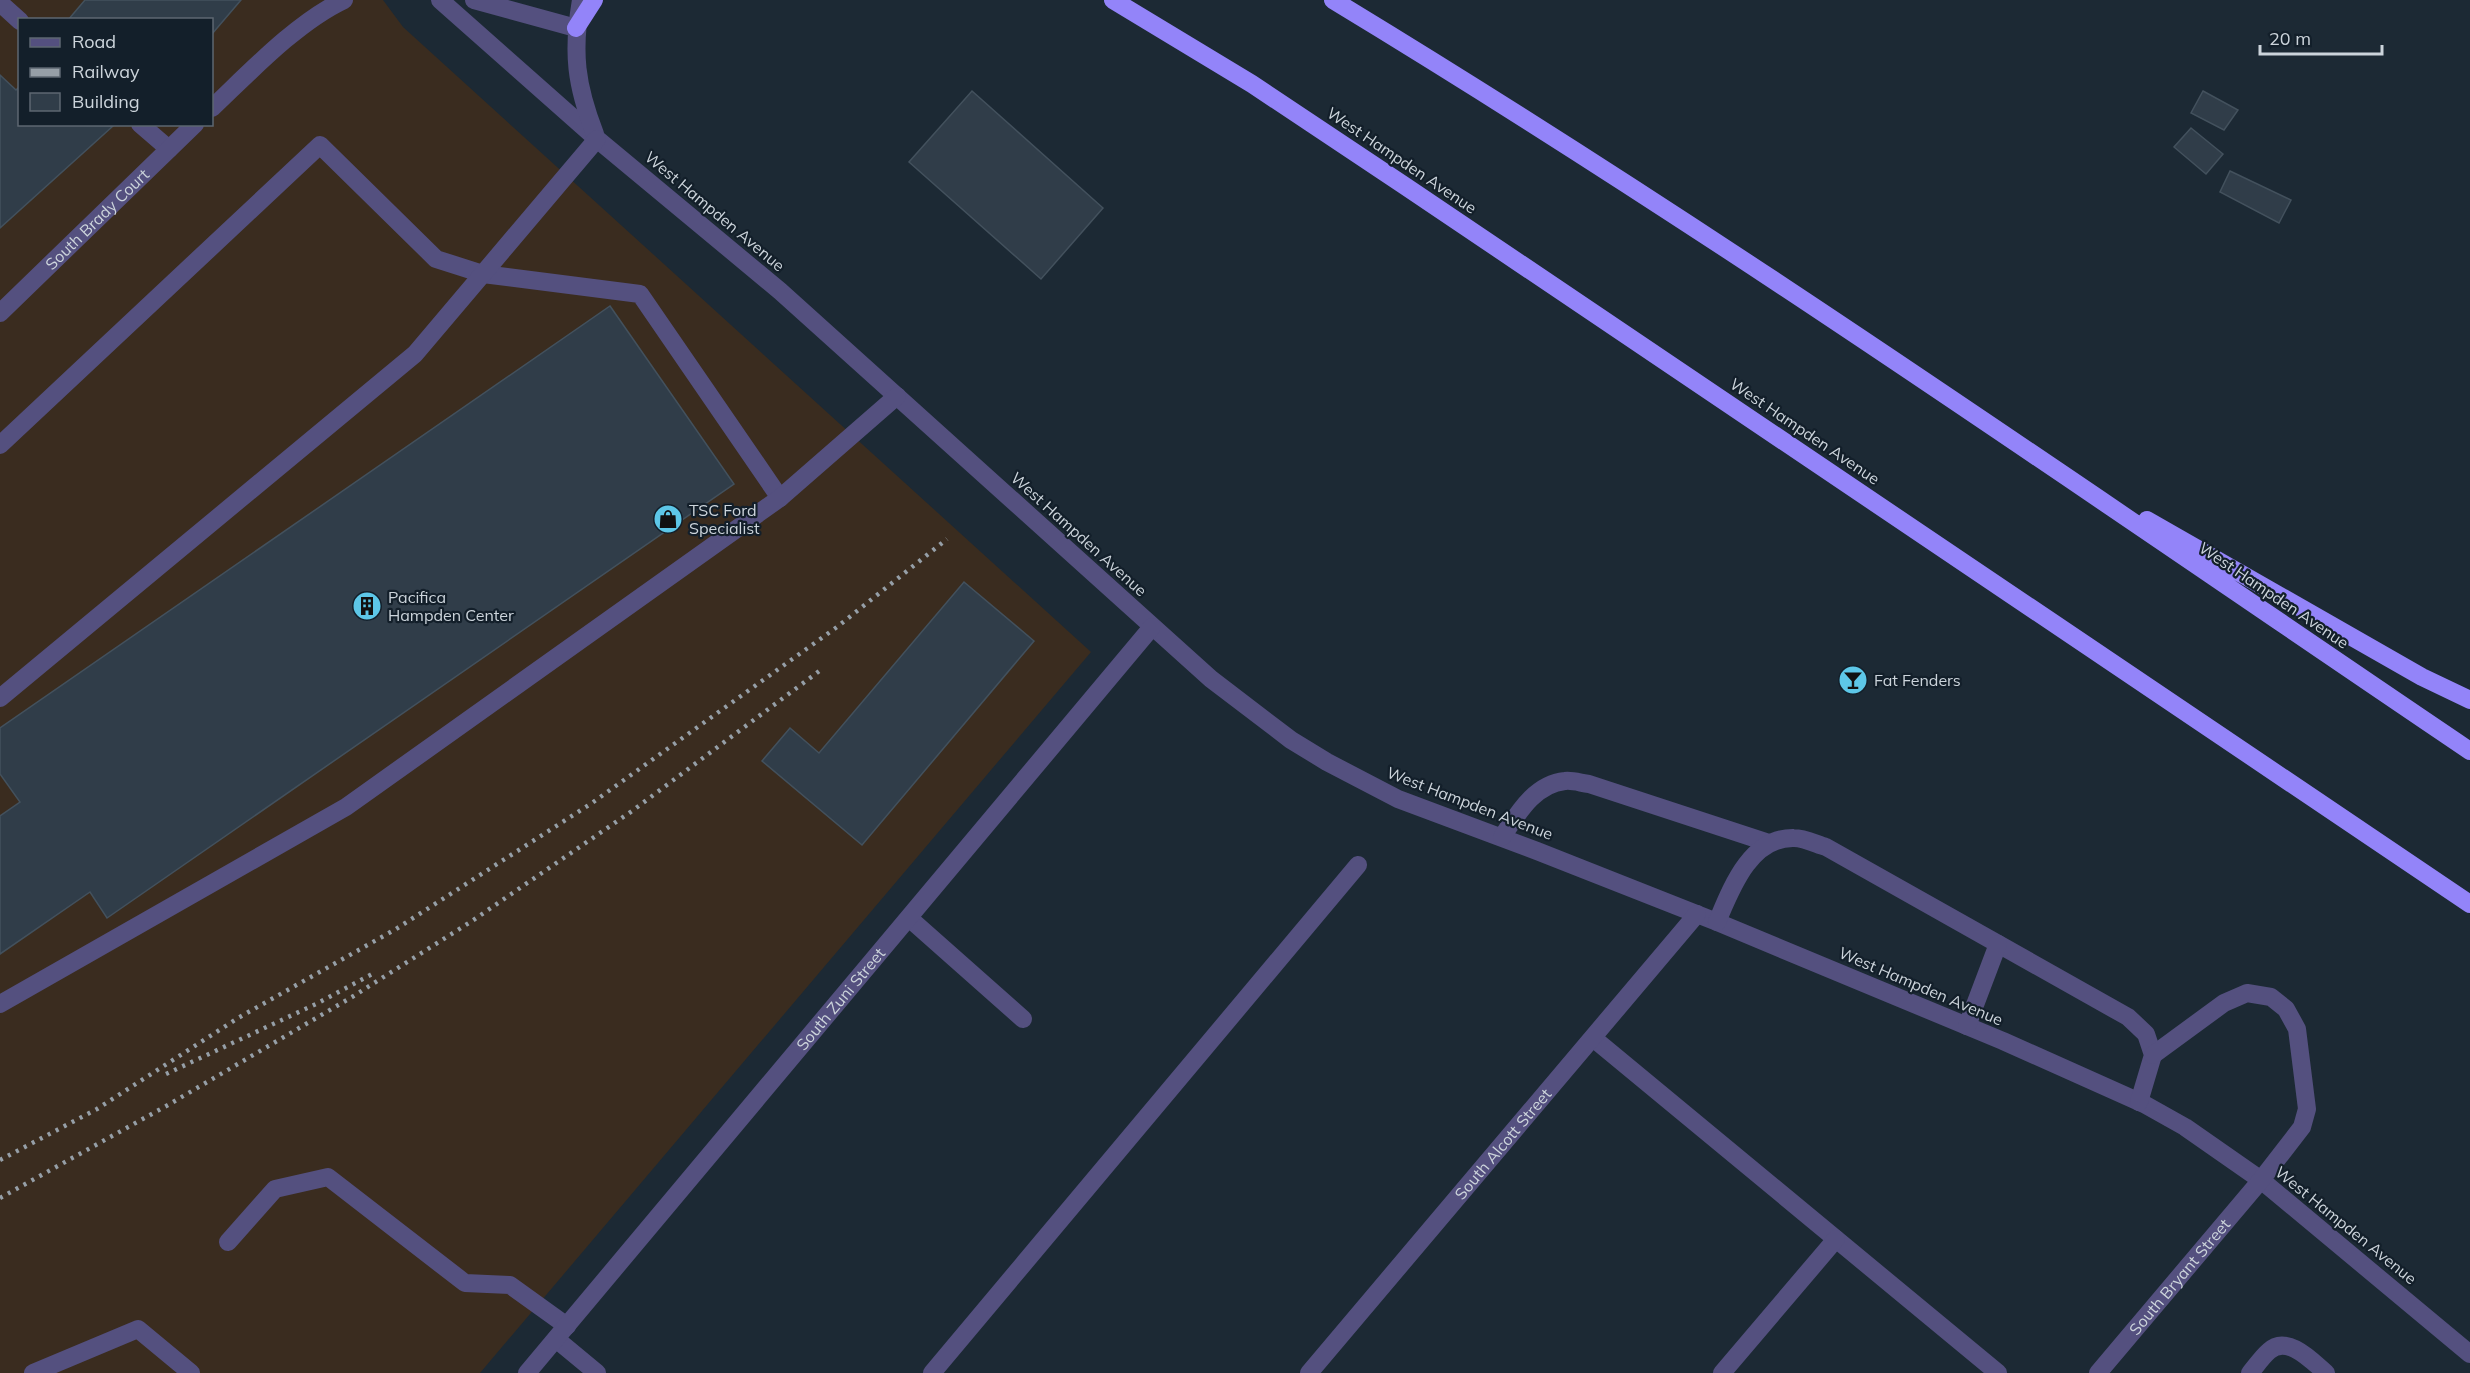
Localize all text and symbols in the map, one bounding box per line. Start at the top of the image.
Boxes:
legend [18,18,213,126]
scale bar [2260,18,2382,56]
text: 20 m [2269,27,2311,50]
text: Road [72,30,116,53]
text: Railway [72,60,140,83]
text: Building [72,90,140,113]
street label: West Hampden Avenue [1323,102,1481,218]
street label: West Hampden Avenue [641,147,789,275]
street label: South Brady Court [41,164,153,274]
street label: West Hampden Avenue [1726,373,1884,489]
street label: West Hampden Avenue [1007,468,1151,600]
place label: TSC Ford Specialist [689,500,760,538]
shop icon: TSC Ford Specialist [652,503,684,535]
street label: West Hampden Avenue [2195,537,2353,653]
place label: Pacifica Hampden Center [388,587,514,625]
building icon: Pacifica Hampden Center [351,590,383,622]
bar icon: Fat Fenders [1837,664,1869,696]
place label: Fat Fenders [1874,670,1961,690]
street label: West Hampden Avenue [1384,762,1556,844]
street label: West Hampden Avenue [1836,942,2006,1030]
street label: South Zuni Street [792,943,889,1054]
street label: South Alcott Street [1450,1084,1556,1204]
street label: West Hampden Avenue [2271,1162,2421,1288]
street label: South Bryant Street [2125,1214,2234,1339]

